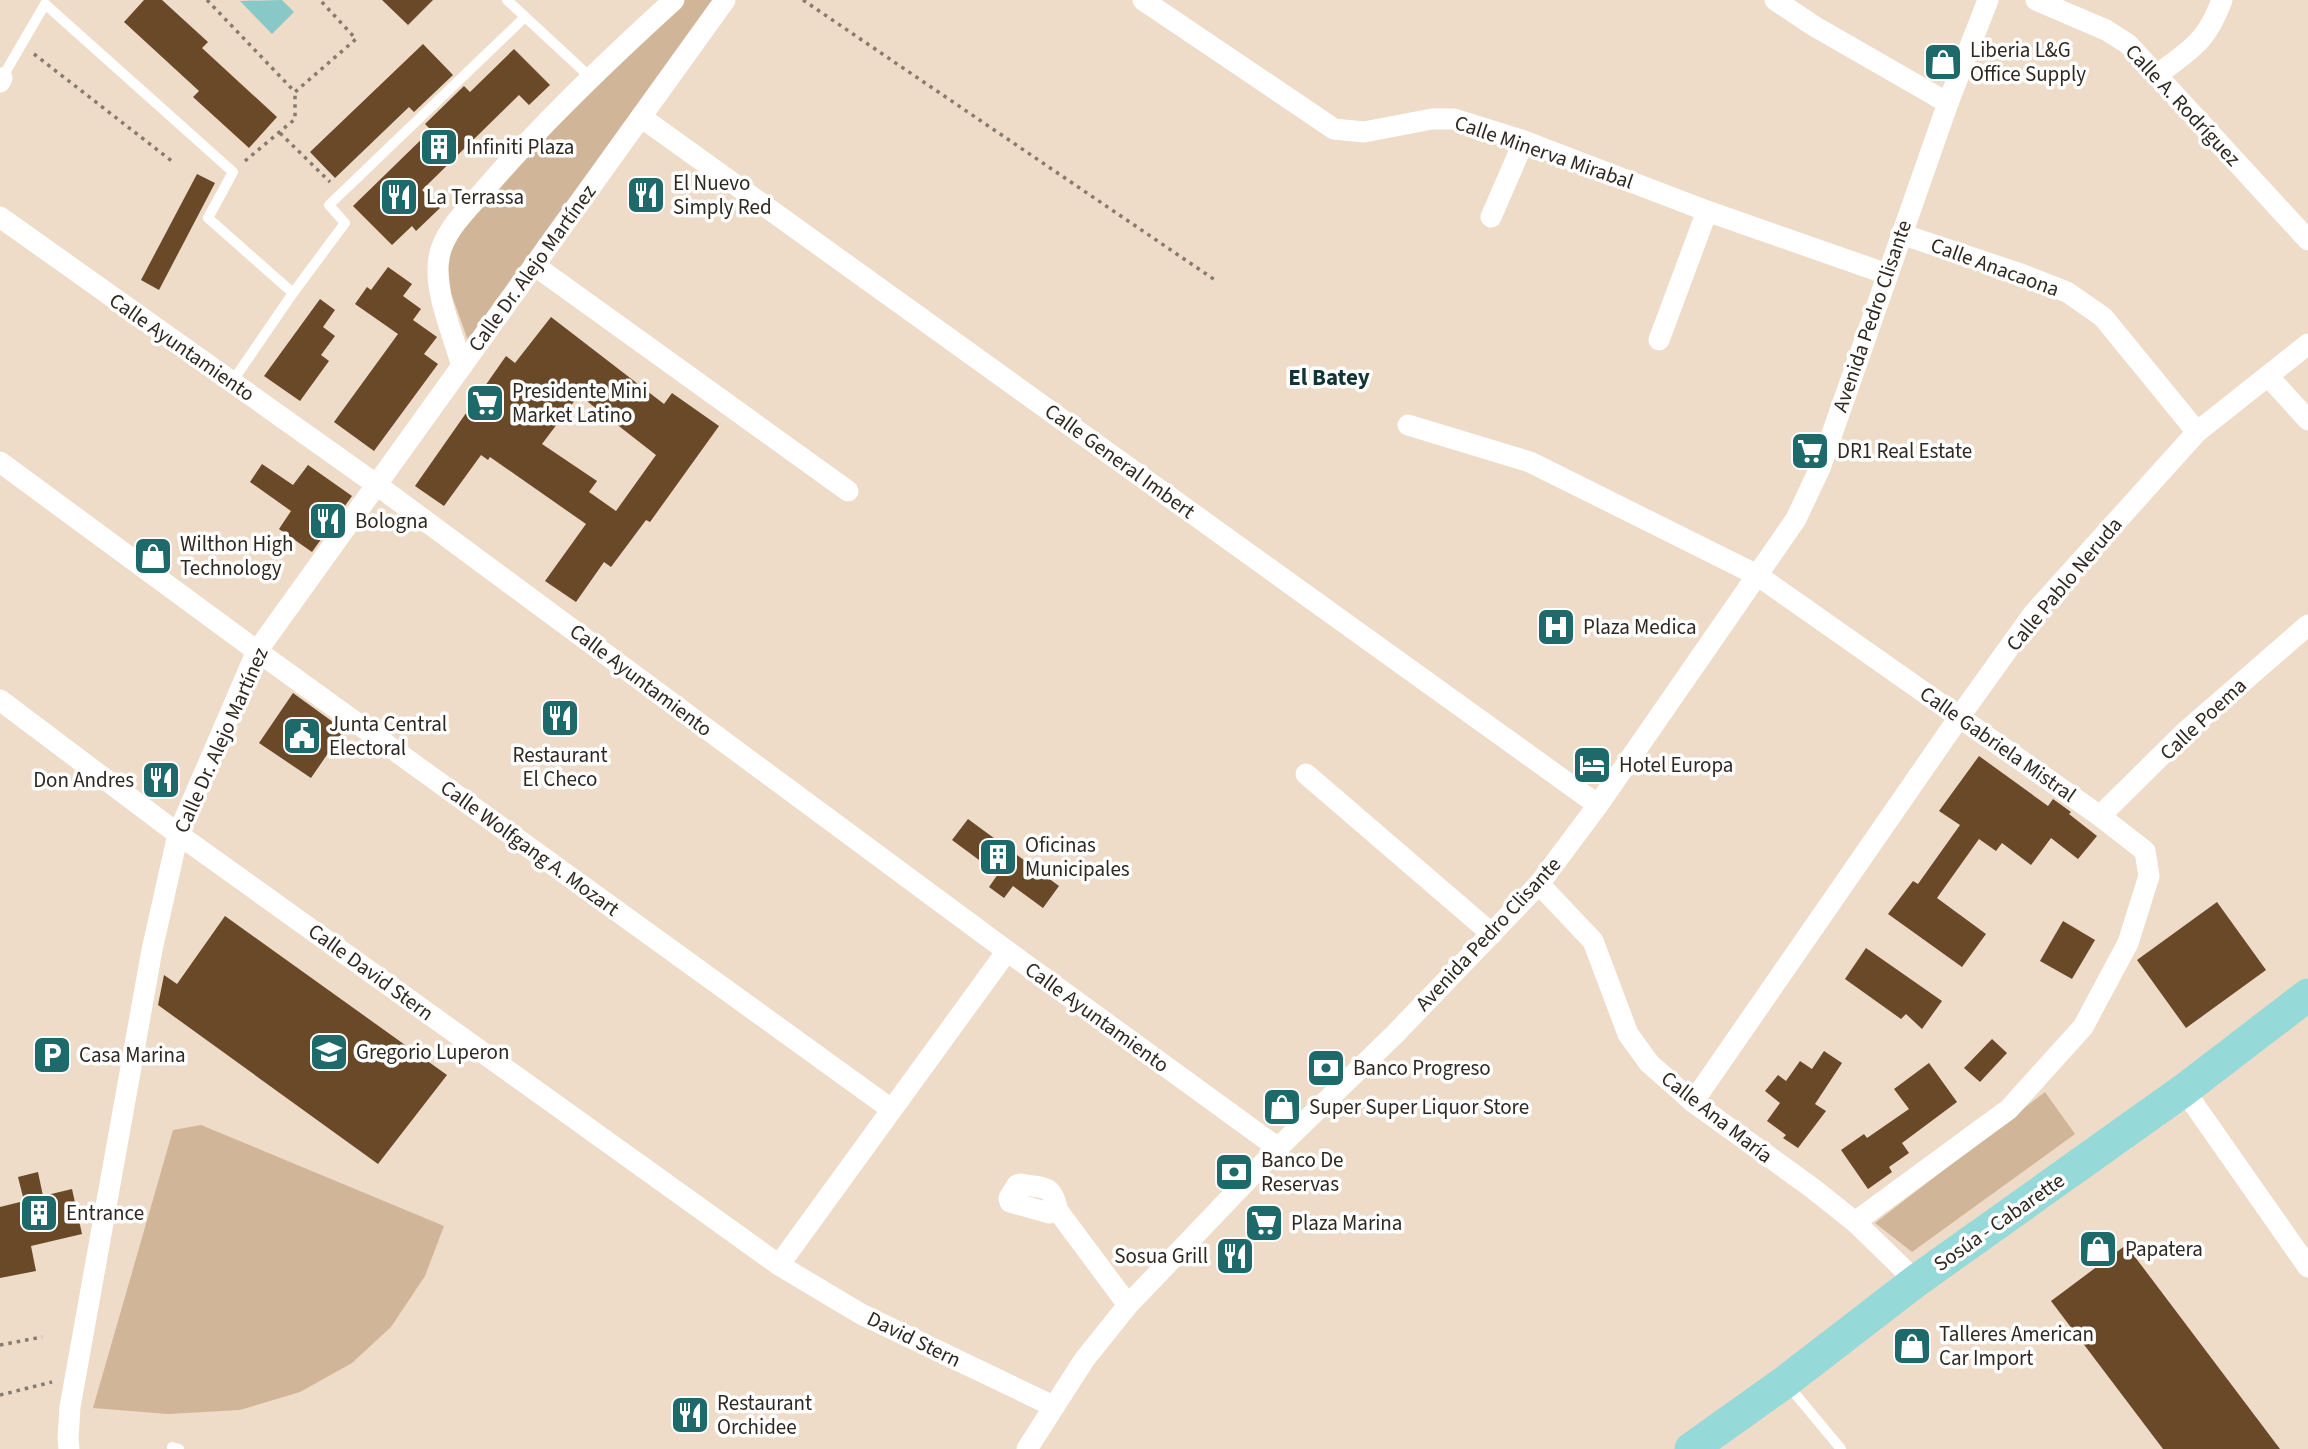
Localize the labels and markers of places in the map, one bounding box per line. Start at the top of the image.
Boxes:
place label: Liberia L&G Office Supply [1970,35,2086,89]
shop icon: Liberia L&G Office Supply [1922,41,1964,83]
building icon: Infiniti Plaza [418,126,460,168]
place label: Infiniti Plaza [466,132,574,162]
place label: El Nuevo Simply Red [673,168,772,222]
restaurant icon: El Nuevo Simply Red [625,174,667,216]
restaurant icon: La Terrassa [378,176,420,218]
place label: La Terrassa [426,182,524,212]
place label: Presidente Mini Market Latino [512,376,647,430]
supermarket icon: Presidente Mini Market Latino [464,382,506,424]
supermarket icon: DR1 Real Estate [1789,430,1831,472]
place label: DR1 Real Estate [1837,436,1972,466]
restaurant icon: Bologna [307,500,349,542]
place label: Bologna [355,506,428,536]
place label: Wilthon High Technology [180,529,293,583]
shop icon: Wilthon High Technology [132,535,174,577]
hospital icon: Plaza Medica [1535,606,1577,648]
place label: Plaza Medica [1583,612,1697,642]
restaurant icon: Restaurant El Checo [539,697,581,739]
place label: Junta Central Electoral [329,709,447,763]
public building icon: Junta Central Electoral [281,715,323,757]
place label: Restaurant El Checo [512,740,608,794]
hotel icon: Hotel Europa [1571,744,1613,786]
place label: Hotel Europa [1619,750,1733,780]
restaurant icon: Don Andres [140,759,182,801]
place label: Don Andres [33,765,134,795]
place label: Oficinas Municipales [1025,830,1130,884]
building icon: Oficinas Municipales [977,836,1019,878]
school or university icon: Gregorio Luperon [308,1031,350,1073]
parking icon: Casa Marina [31,1034,73,1076]
place label: Gregorio Luperon [356,1037,509,1067]
place label: Casa Marina [79,1040,186,1070]
bank icon: Banco Progreso [1305,1047,1347,1089]
place label: Banco Progreso [1353,1053,1491,1083]
shop icon: Super Super Liquor Store [1261,1086,1303,1128]
place label: Super Super Liquor Store [1309,1092,1529,1122]
place label: Banco De Reservas [1261,1145,1343,1199]
bank icon: Banco De Reservas [1213,1151,1255,1193]
building icon: Entrance [18,1192,60,1234]
place label: Entrance [66,1198,144,1228]
supermarket icon: Plaza Marina [1243,1202,1285,1244]
place label: Plaza Marina [1291,1208,1402,1238]
shop icon: Papatera [2077,1228,2119,1270]
place label: Papatera [2125,1234,2203,1264]
restaurant icon: Sosua Grill [1214,1235,1256,1277]
place label: Sosua Grill [1114,1241,1208,1271]
place label: Talleres American Car Import [1939,1319,2094,1373]
shop icon: Talleres American Car Import [1891,1325,1933,1367]
place label: Restaurant Orchidee [717,1388,812,1442]
restaurant icon: Restaurant Orchidee [669,1394,711,1436]

